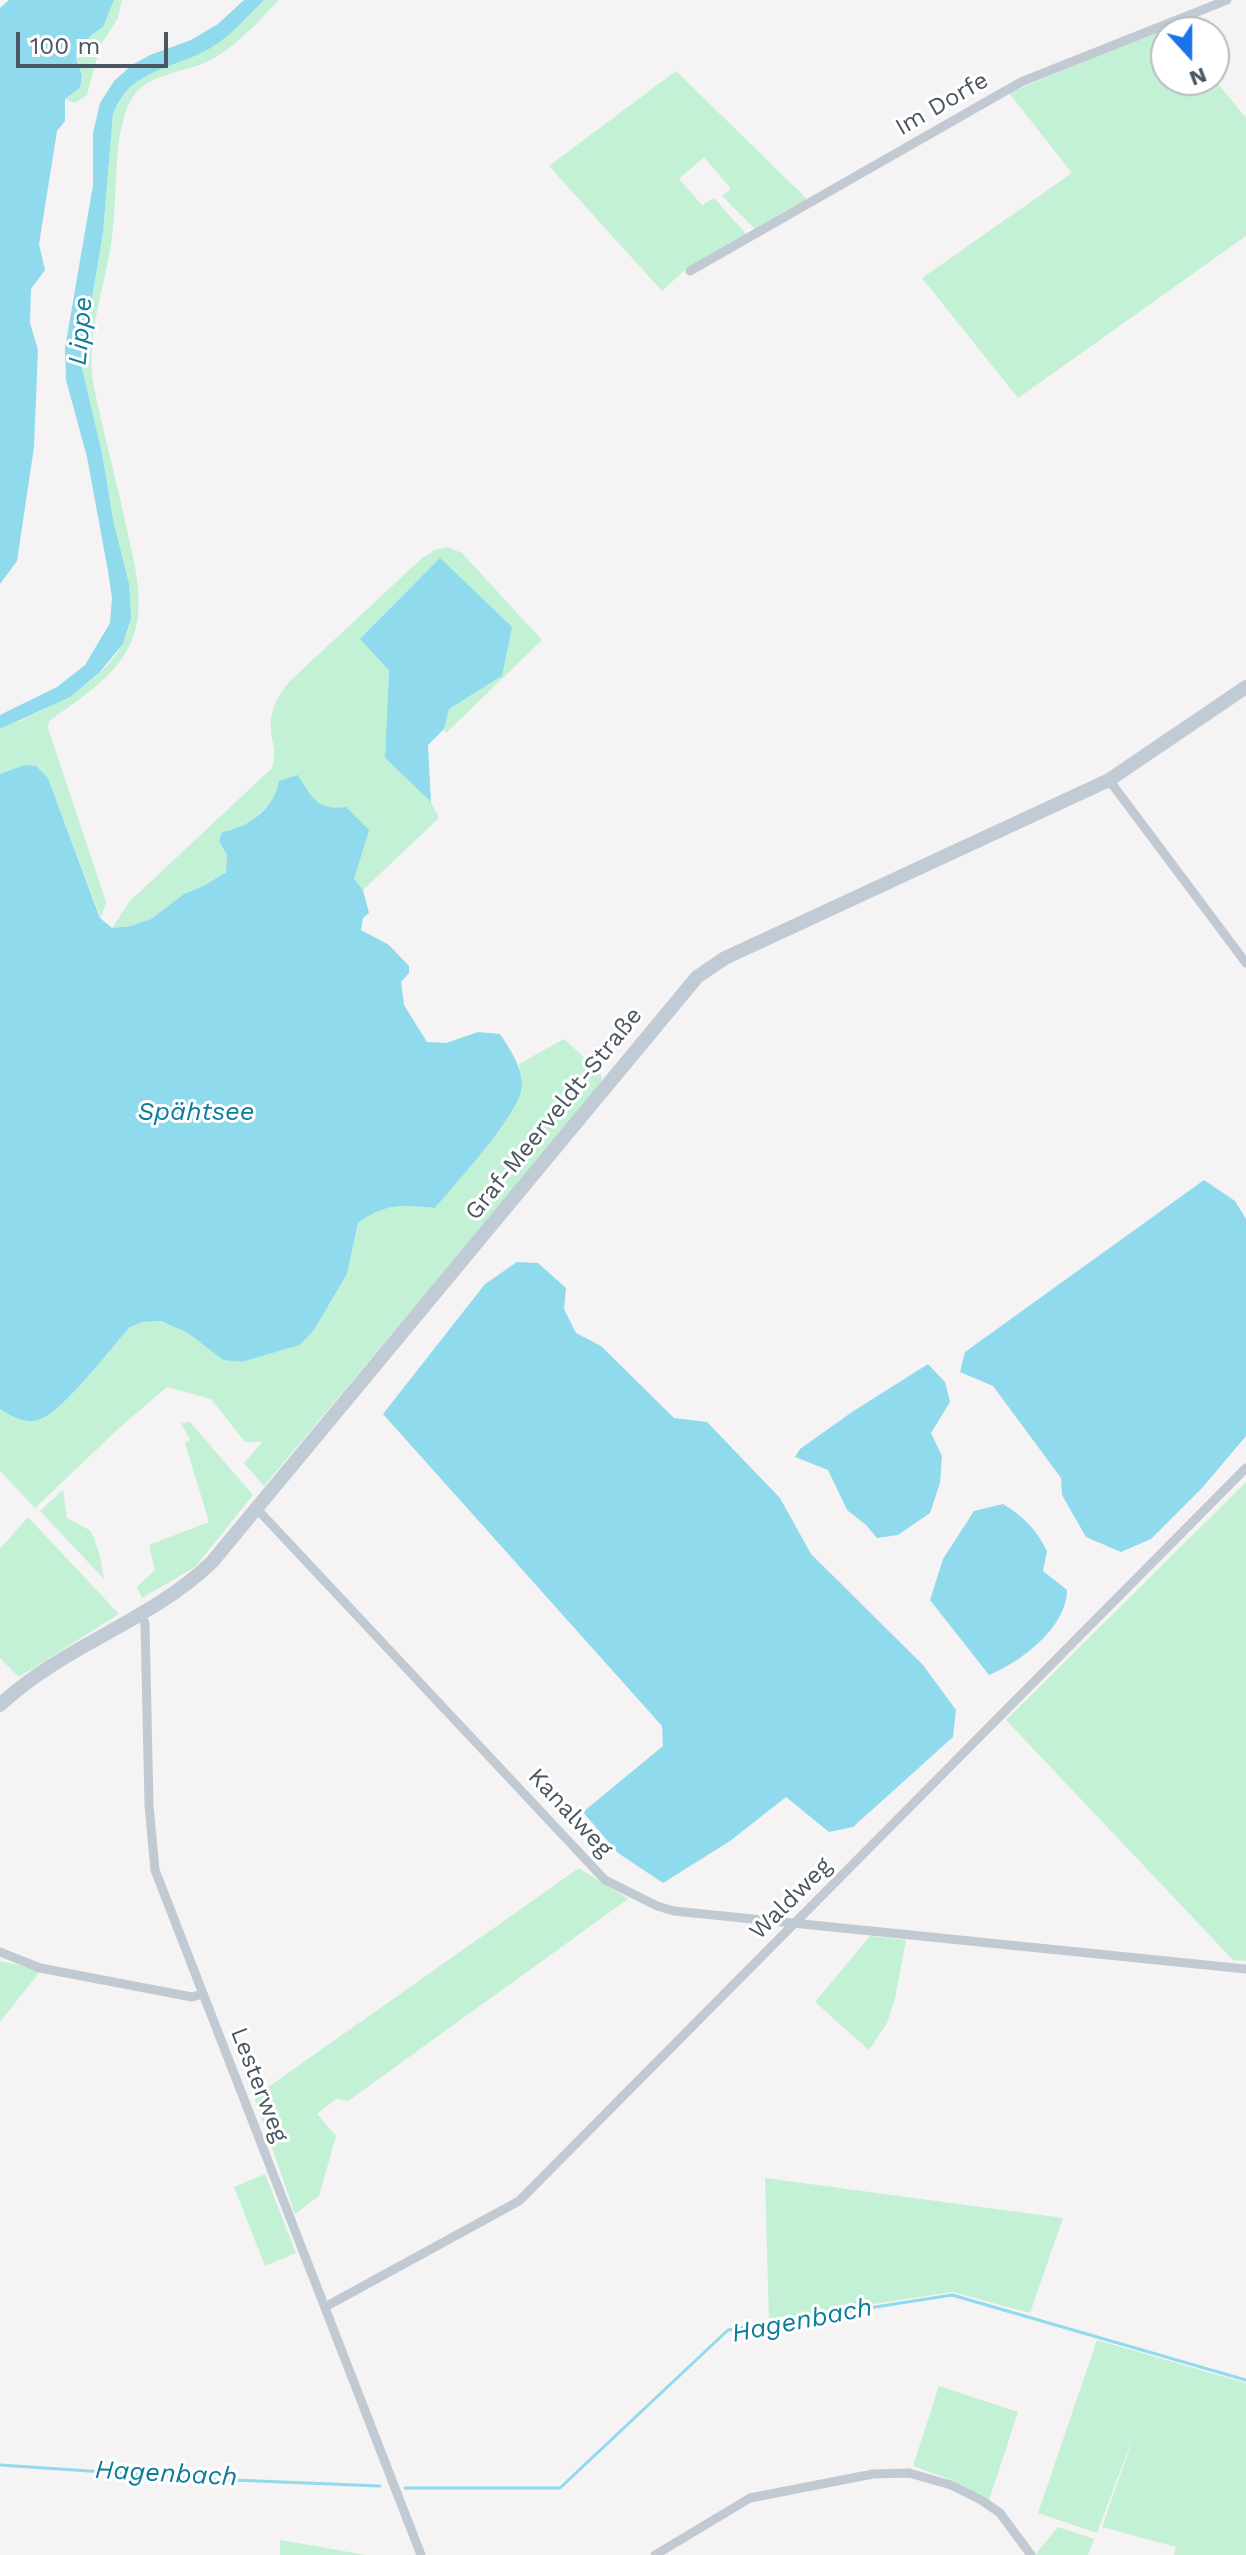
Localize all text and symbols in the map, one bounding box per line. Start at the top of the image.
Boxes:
scale bar [20,16,172,66]
north arrow [1150,16,1230,96]
text: 100 m [30,32,100,60]
text: N [1186,62,1210,92]
street label: Im Dorfe [890,66,994,142]
water label: Lippe [62,295,100,367]
street label: Graf-Meerveldt-Straße [459,1002,649,1226]
water label: Spähtsee [137,1096,255,1128]
street label: Kanalweg [522,1763,618,1863]
street label: Waldweg [744,1852,838,1946]
street label: Lesterweg [224,2024,294,2146]
water label: Hagenbach [729,2292,875,2350]
water label: Hagenbach [94,2455,238,2493]

